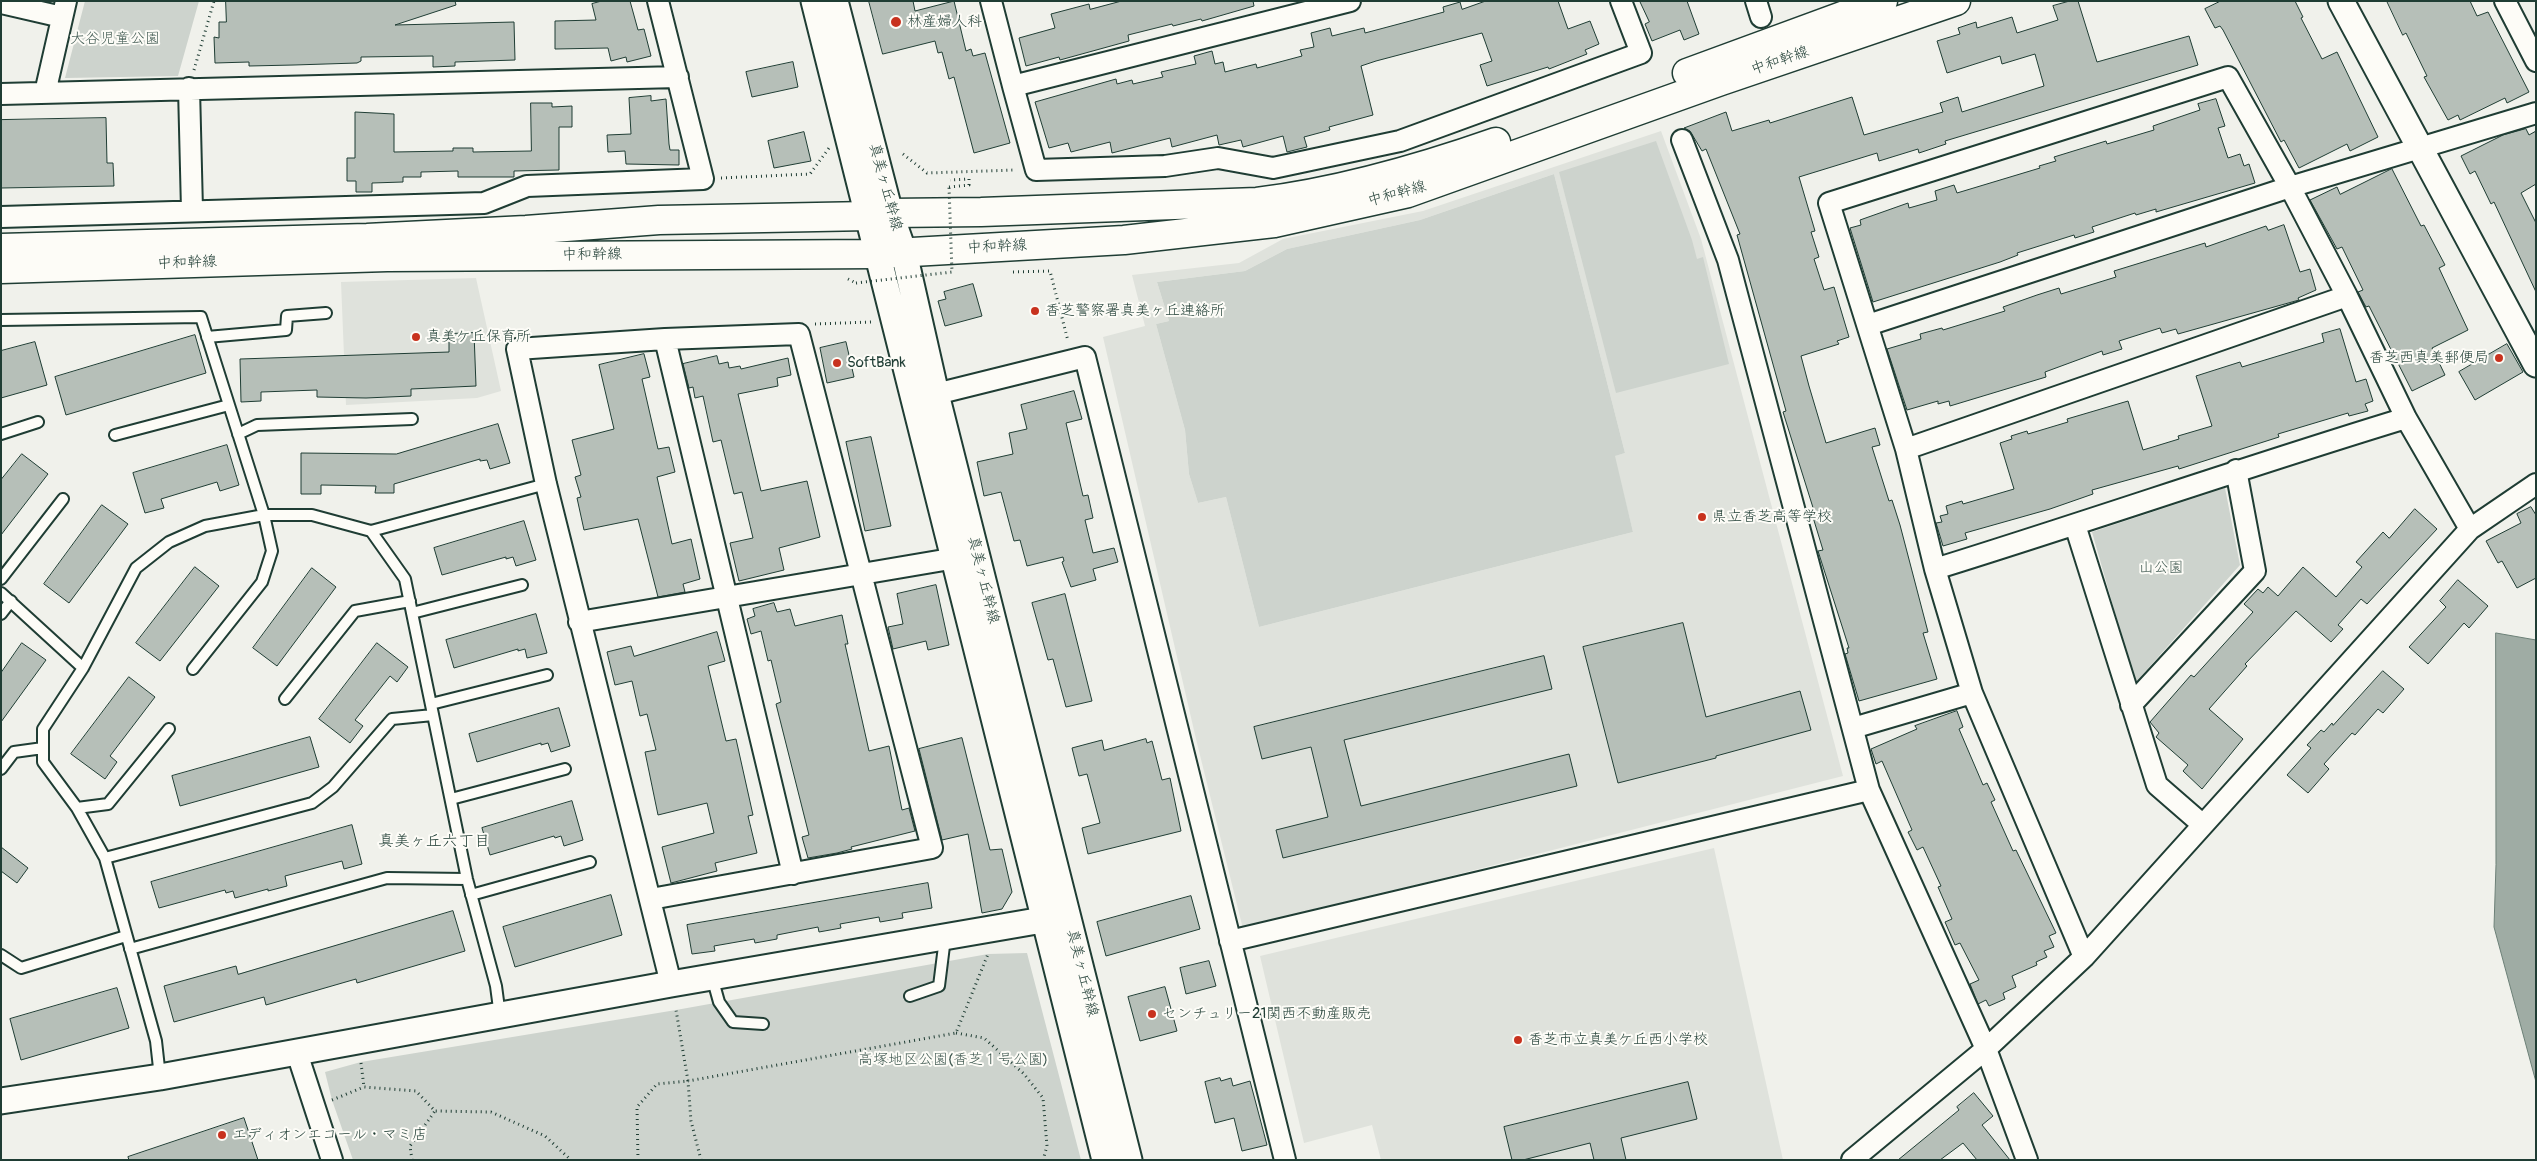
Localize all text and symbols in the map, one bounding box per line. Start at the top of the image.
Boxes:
place label: 林産婦人科 [907,13,982,31]
marker: 林産婦人科 [889,15,903,29]
park label: 大谷児童公園 [70,30,160,48]
street label: 中和幹線 [1749,43,1811,79]
street label: 真美ヶ丘幹線 [865,141,905,233]
street label: 中和幹線 [1366,178,1428,210]
street label: 中和幹線 [967,236,1027,258]
street label: 中和幹線 [562,245,622,265]
street label: 中和幹線 [157,253,217,273]
place label: 香芝警察署真美ヶ丘連絡所 [1045,302,1225,320]
marker: 香芝警察署真美ヶ丘連絡所 [1029,305,1041,317]
place label: 真美ケ丘保育所 [426,328,531,346]
marker: 真美ケ丘保育所 [410,331,422,343]
place label: 香芝西真美郵便局 [2369,349,2489,367]
marker: 香芝西真美郵便局 [2493,352,2505,364]
place label: SoftBank [847,354,906,372]
marker: SoftBank [831,357,843,369]
place label: 県立香芝高等学校 [1712,508,1832,526]
marker: 県立香芝高等学校 [1696,511,1708,523]
street label: 真美ヶ丘幹線 [963,534,1003,626]
park label: 山公園 [2139,559,2183,577]
district label: 真美ヶ丘六丁目 [378,832,490,852]
street label: 真美ヶ丘幹線 [1062,927,1102,1019]
place label: センチュリー21関西不動産販売 [1162,1005,1371,1023]
marker: センチュリー21関西不動産販売 [1146,1008,1158,1020]
place label: 香芝市立真美ケ丘西小学校 [1528,1031,1708,1049]
marker: 香芝市立真美ケ丘西小学校 [1512,1034,1524,1046]
park label: 高塚地区公園(香芝１号公園) [858,1051,1048,1069]
place label: エディオンエコール・マミ店 [232,1126,427,1144]
marker: エディオンエコール・マミ店 [216,1129,228,1141]

